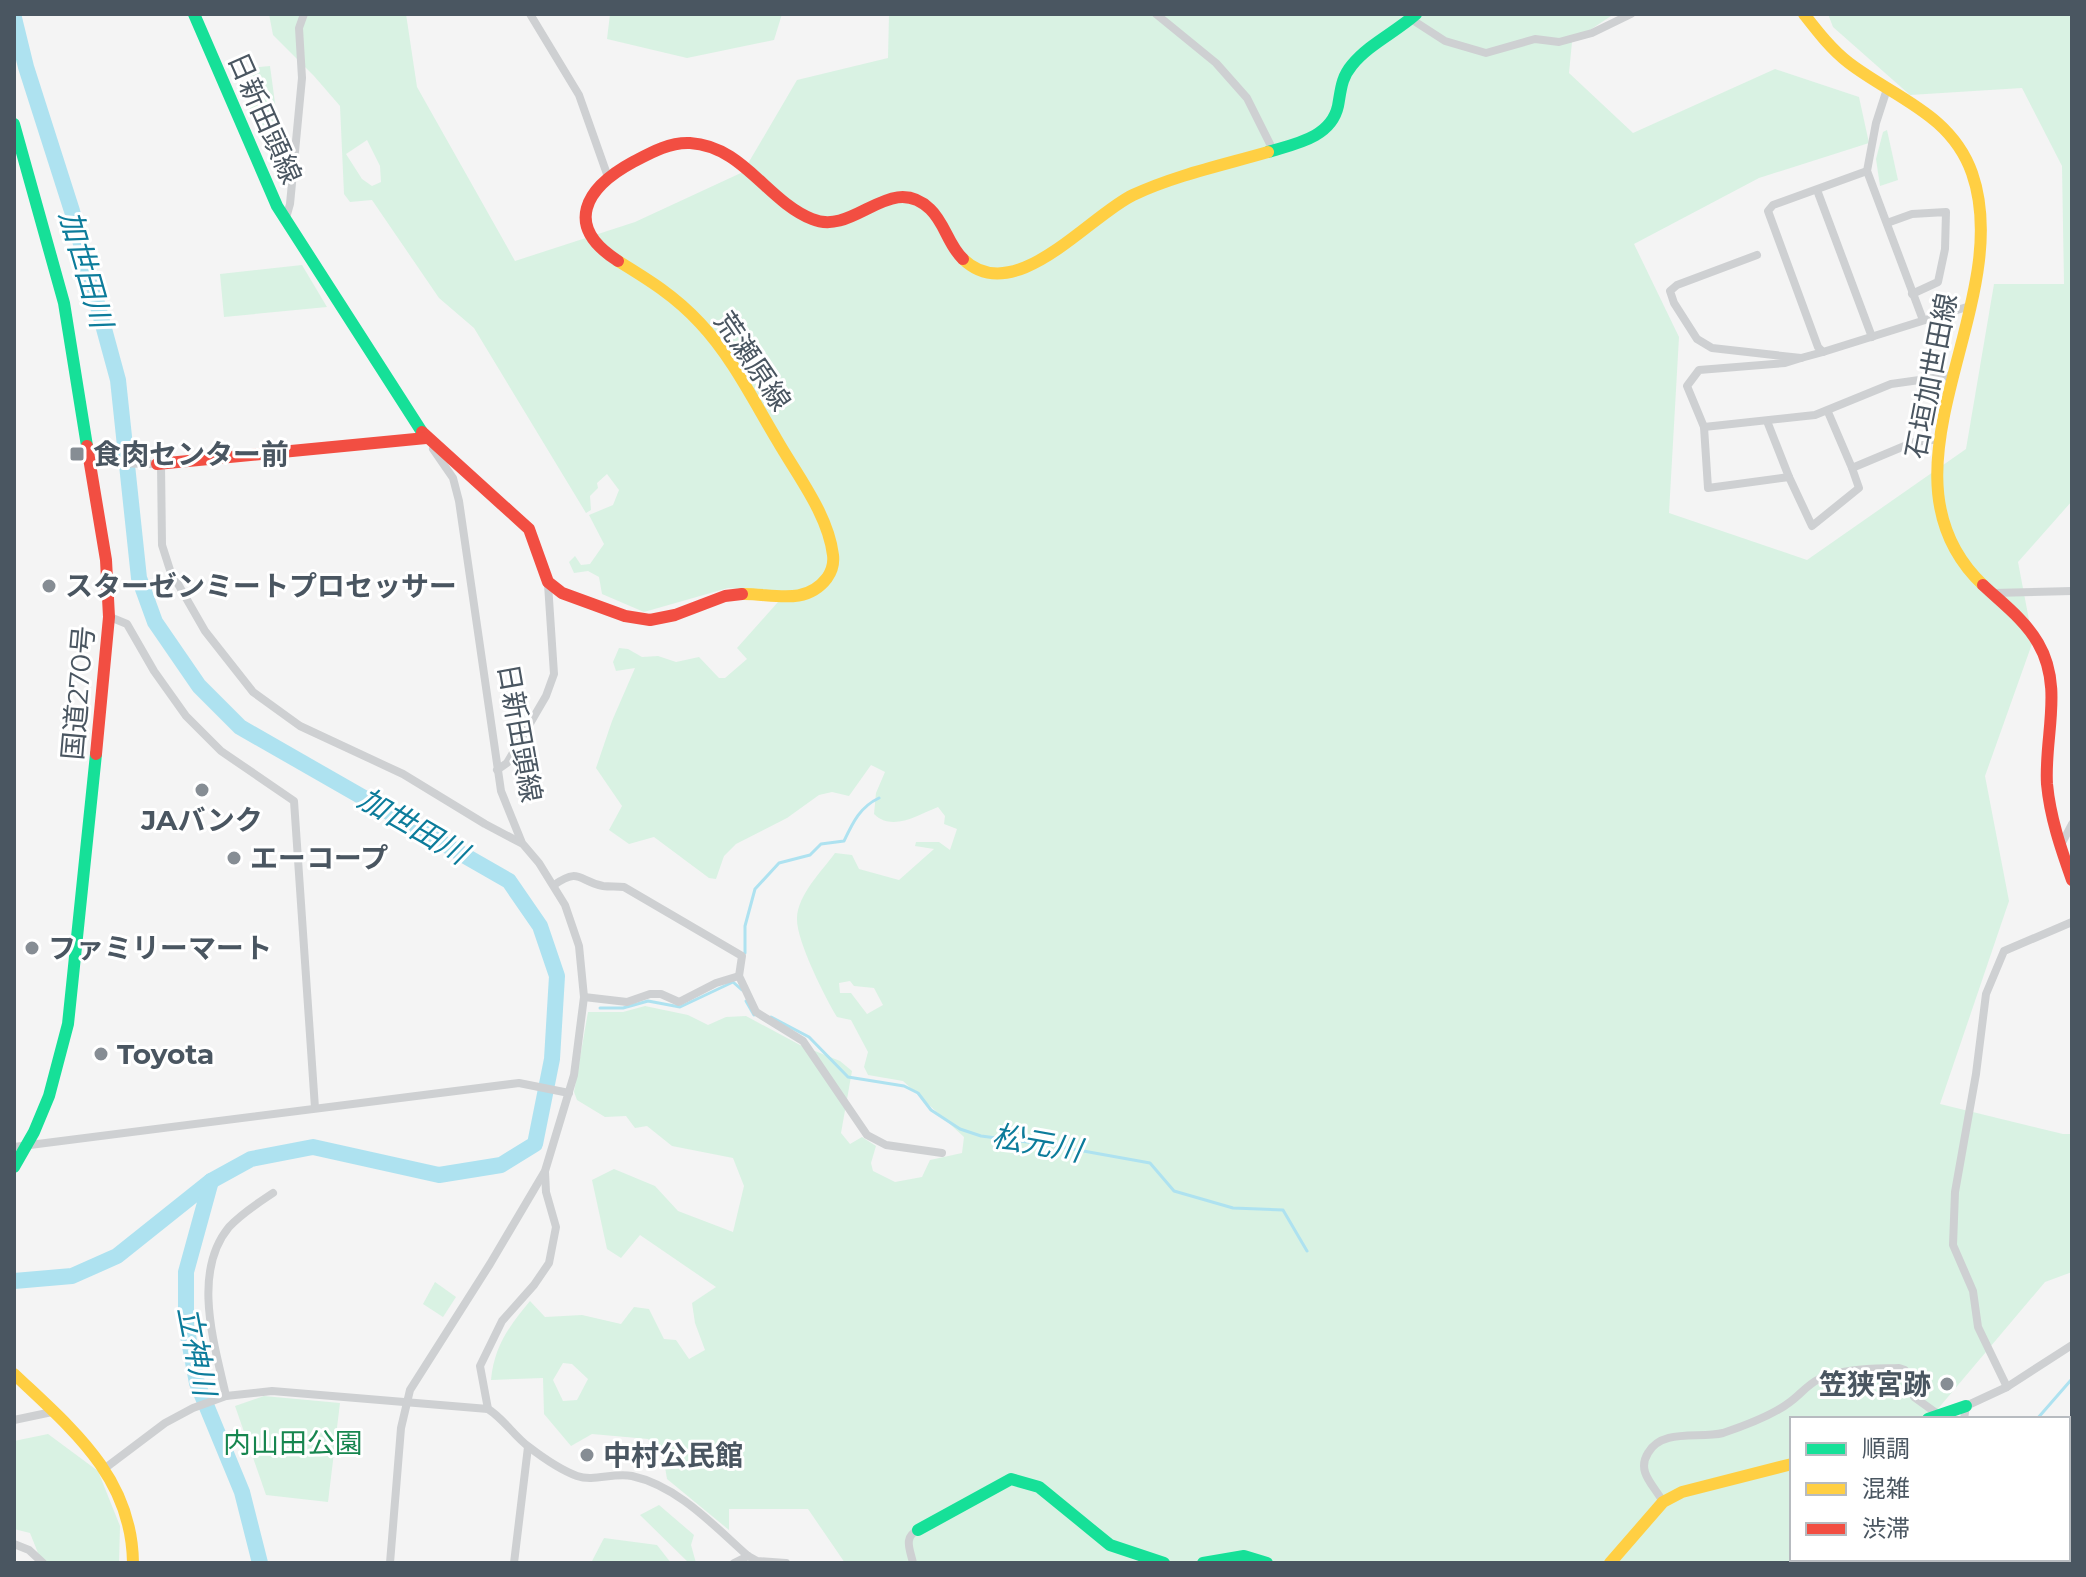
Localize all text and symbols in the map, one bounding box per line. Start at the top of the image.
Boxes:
street label: 日新田頭線 [221,47,309,189]
water label: 加世田川 [52,206,121,335]
street label: 石垣加世田線 [1898,290,1964,462]
street label: 荒瀬原線 [708,305,798,417]
place label: 食肉センター前 [93,437,289,471]
marker: 食肉センター前 [68,445,86,463]
place label: スターゼンミートプロセッサー [65,569,457,603]
marker: スターゼンミートプロセッサー [40,577,58,595]
street label: 国道270号 [55,625,101,761]
street label: 日新田頭線 [491,661,549,805]
water label: 加世田川 [352,780,477,874]
marker: JAバンク [193,781,211,799]
place label: JAバンク [140,803,263,837]
place label: エーコープ [250,841,388,875]
marker: エーコープ [225,849,243,867]
place label: ファミリーマート [48,931,272,965]
marker: ファミリーマート [23,939,41,957]
place label: Toyota [117,1037,214,1071]
marker: Toyota [92,1045,110,1063]
water label: 松元川 [989,1117,1087,1170]
water label: 立神川 [170,1303,224,1402]
place label: 笠狭宮跡 [1819,1367,1931,1401]
marker: 笠狭宮跡 [1938,1375,1956,1393]
legend [1790,1417,2070,1561]
park label: 内山田公園 [223,1426,363,1460]
text: 順調 [1862,1434,1910,1463]
place label: 中村公民館 [603,1438,743,1472]
marker: 中村公民館 [578,1446,596,1464]
text: 混雑 [1862,1474,1910,1503]
text: 渋滞 [1862,1514,1910,1543]

